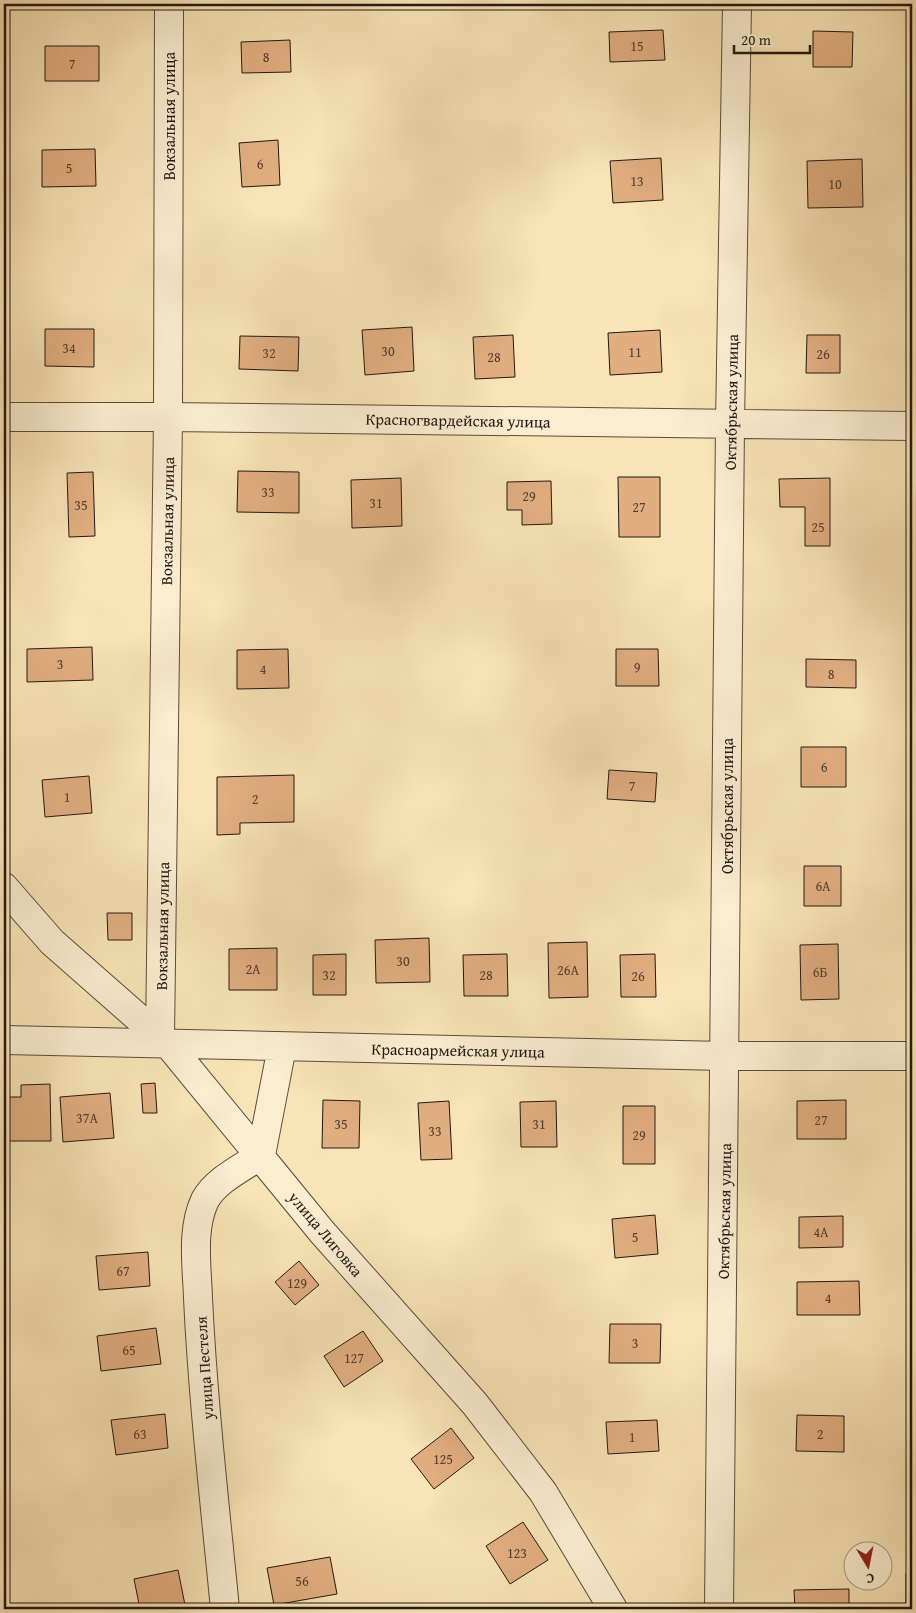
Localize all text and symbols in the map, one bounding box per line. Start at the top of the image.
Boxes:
scale bar [734,22,810,54]
text: 20 m [741,29,772,50]
house number: 15 [630,36,644,56]
house number: 8 [263,47,270,67]
street label: Вокзальная улица [157,52,181,180]
house number: 7 [69,54,76,74]
house number: 6 [257,154,264,174]
house number: 5 [66,158,72,178]
house number: 13 [630,171,644,191]
house number: 10 [828,174,842,194]
street label: Октябрьская улица [718,333,744,470]
house number: 34 [62,338,76,358]
house number: 30 [381,341,395,361]
house number: 11 [628,342,642,362]
house number: 32 [262,343,276,363]
house number: 26 [816,344,830,364]
house number: 28 [487,347,501,367]
street label: Красногвардейская улица [365,406,551,434]
street label: Вокзальная улица [154,456,180,585]
house number: 33 [261,482,275,502]
house number: 29 [522,486,536,506]
house number: 31 [369,493,383,513]
house number: 35 [74,495,88,515]
house number: 27 [632,497,646,517]
house number: 25 [811,517,825,537]
house number: 3 [57,654,63,674]
house number: 9 [634,657,641,677]
house number: 4 [260,659,267,679]
house number: 8 [828,664,835,684]
street label: Октябрьская улица [715,738,739,874]
house number: 6 [821,757,828,777]
house number: 7 [629,776,636,796]
house number: 1 [64,787,70,807]
house number: 2 [252,789,258,809]
street label: Вокзальная улица [149,861,175,990]
house number: 6А [815,876,831,896]
house number: 30 [396,951,410,971]
house number: 2А [245,959,261,979]
house number: 26А [557,960,579,980]
house number: 6Б [813,962,827,982]
house number: 32 [322,965,336,985]
house number: 28 [479,965,493,985]
house number: 26 [631,966,645,986]
street label: Красноармейская улица [371,1036,545,1064]
house number: 37А [76,1108,98,1128]
house number: 27 [814,1110,828,1130]
house number: 35 [334,1114,348,1134]
house number: 31 [532,1114,546,1134]
house number: 33 [428,1121,442,1141]
house number: 29 [632,1125,646,1145]
street label: Октябрьская улица [711,1142,737,1279]
street label: улица Лиговка [282,1185,369,1282]
house number: 4А [813,1222,829,1242]
house number: 5 [632,1227,638,1247]
house number: 67 [116,1261,130,1281]
house number: 129 [287,1273,307,1293]
house number: 4 [825,1288,832,1308]
street label: улица Пестеля [188,1315,220,1422]
house number: 3 [632,1333,638,1353]
house number: 65 [122,1340,136,1360]
house number: 127 [344,1348,364,1368]
house number: 63 [133,1424,147,1444]
house number: 2 [817,1424,823,1444]
house number: 1 [629,1427,635,1447]
house number: 125 [433,1449,453,1469]
north arrow [844,1540,894,1590]
house number: 123 [507,1543,527,1563]
text: С [865,1568,876,1589]
house number: 56 [295,1571,309,1591]

